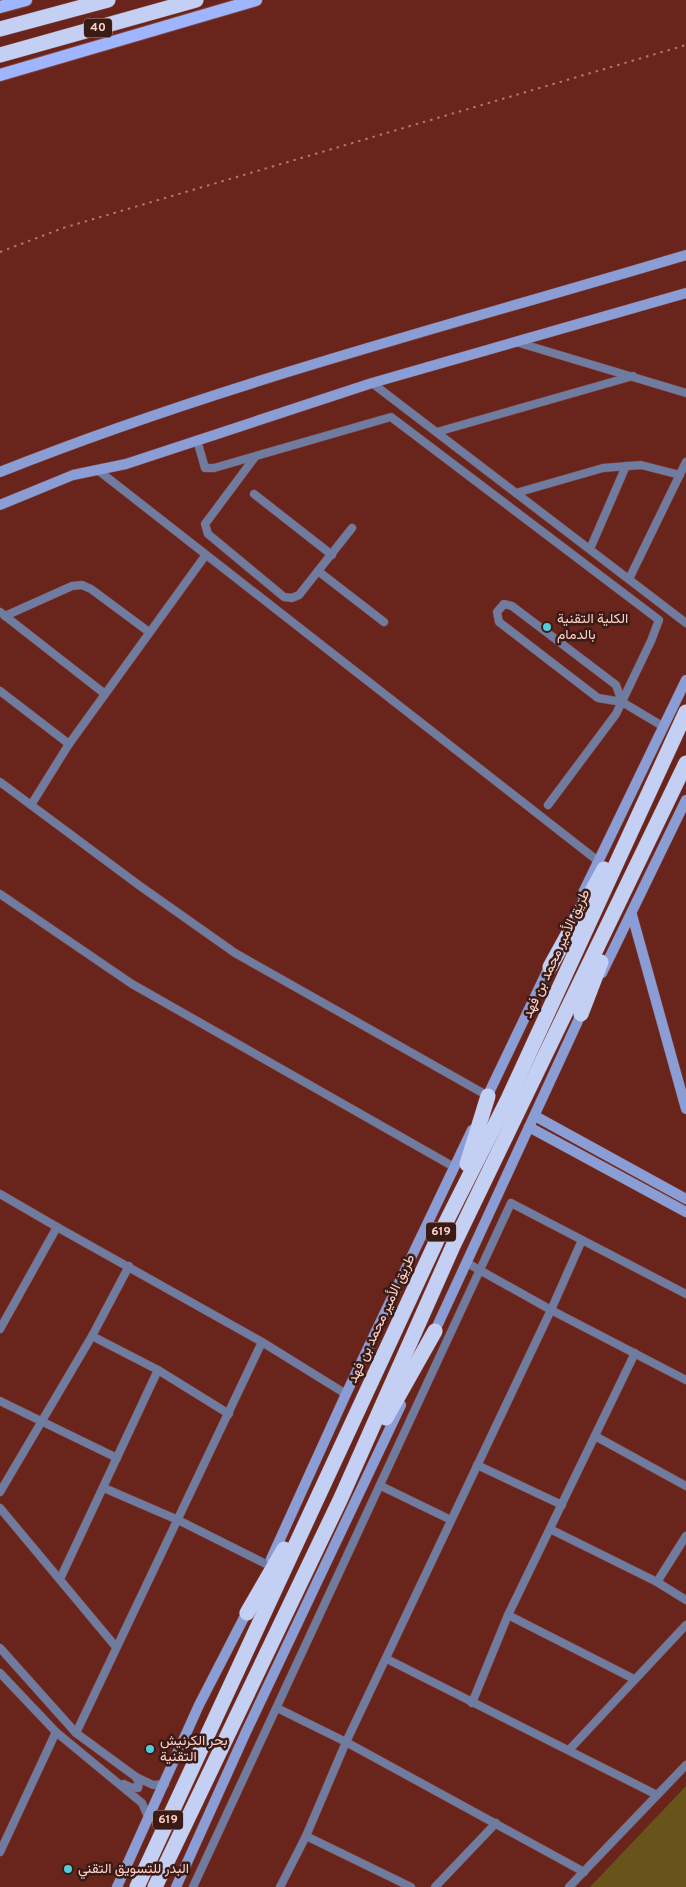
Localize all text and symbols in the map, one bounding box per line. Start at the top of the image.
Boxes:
road number: 40 [84,18,112,38]
place label: الكلية التقنية بالدمام [557,611,628,644]
marker: الكلية التقنية بالدمام [541,621,553,633]
street label: طريق الأمير محمد بن فهد [519,887,594,1021]
road number: 619 [426,1222,456,1242]
street label: طريق الأمير محمد بن فهد [344,1252,419,1386]
place label: بحر الكرنيش التقنية [160,1733,228,1766]
marker: بحر الكرنيش التقنية [144,1743,156,1755]
road number: 619 [153,1810,183,1830]
place label: البدر للتسويق التقني [78,1861,189,1880]
marker: البدر للتسويق التقني [62,1863,74,1875]

